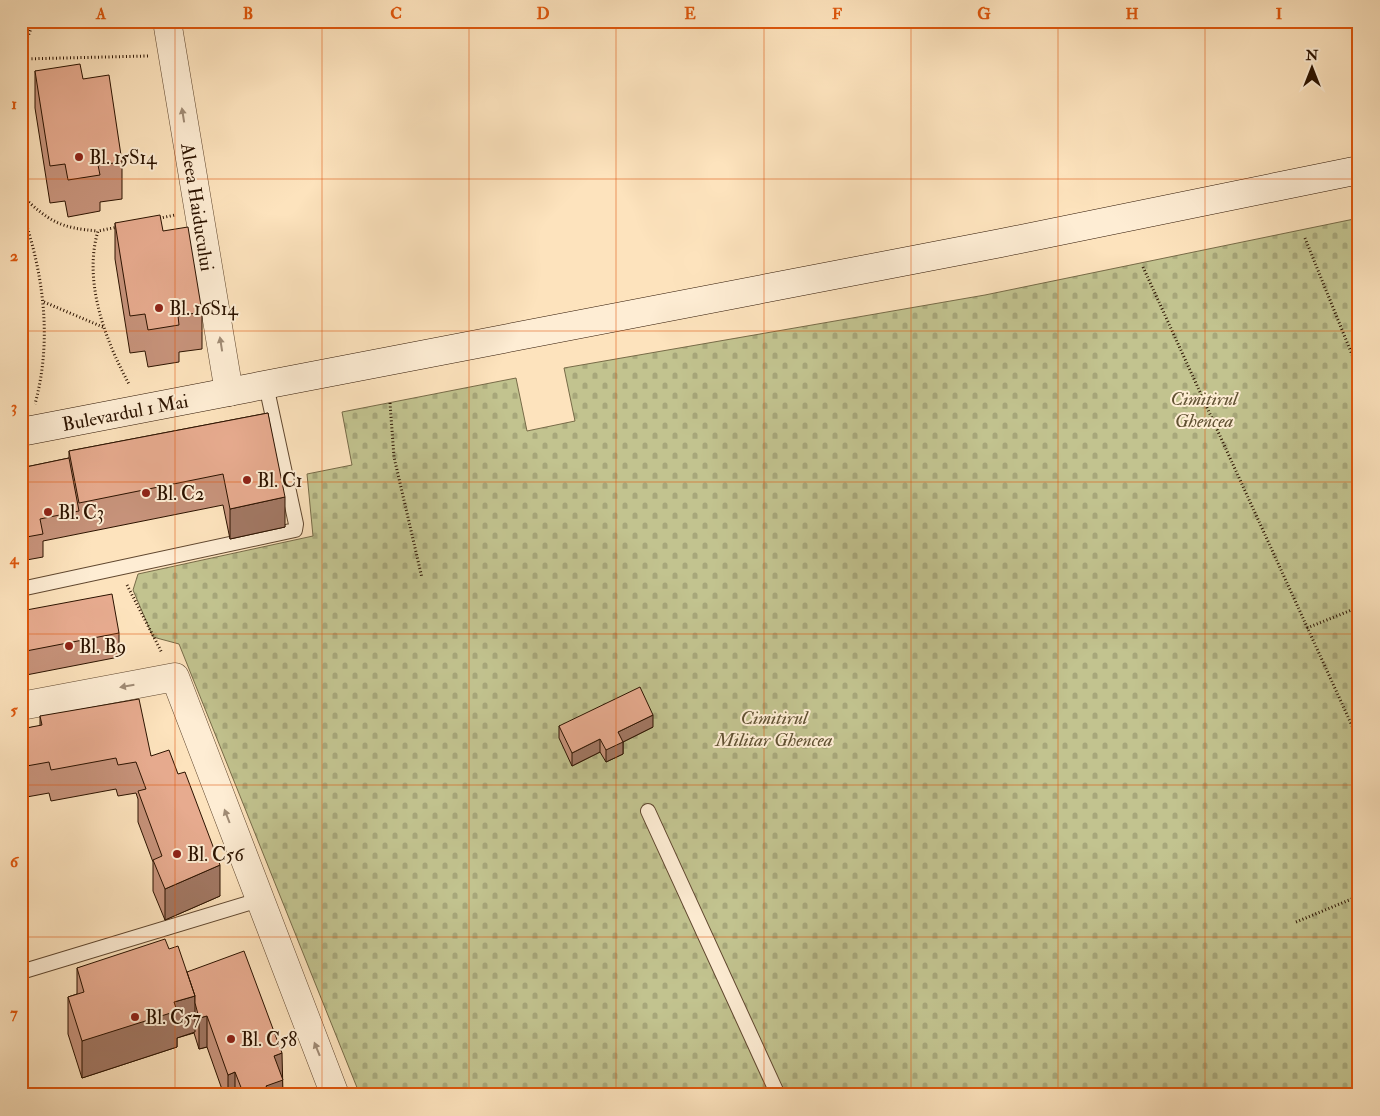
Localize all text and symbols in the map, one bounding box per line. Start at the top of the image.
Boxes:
text: A [95,4,107,24]
text: B [243,4,253,24]
text: C [390,4,402,24]
text: D [536,4,550,24]
text: E [684,4,696,24]
text: F [832,4,842,24]
text: G [977,4,991,24]
text: H [1125,4,1139,24]
text: I [1276,4,1283,24]
north arrow [1288,42,1338,92]
text: N [1305,47,1319,64]
text: 1 [11,94,17,114]
one-way arrow [178,106,186,122]
street label: Aleea Haiducului [175,140,219,273]
place label: Bl. 15S14 [89,146,157,170]
marker: Bl. 15S14 [73,151,85,163]
text: 2 [10,246,18,266]
place label: Bl. 16S14 [169,297,239,321]
marker: Bl. 16S14 [153,302,165,314]
one-way arrow [216,336,224,352]
park label: Cimitirul Ghencea [1170,387,1239,433]
street label: Bulevardul 1 Mai [60,389,190,437]
text: 3 [11,397,17,417]
place label: Bl. C1 [257,469,303,493]
marker: Bl. C1 [241,474,253,486]
place label: Bl. C2 [156,482,204,506]
marker: Bl. C2 [140,487,152,499]
place label: Bl. C3 [58,501,104,525]
marker: Bl. C3 [42,506,54,518]
text: 4 [9,549,20,569]
place label: Bl. B9 [79,635,126,659]
marker: Bl. B9 [63,640,75,652]
one-way arrow [119,683,135,691]
text: 5 [10,700,18,720]
park label: Cimitirul Militar Ghencea [714,706,833,752]
one-way arrow [223,809,231,823]
place label: Bl. C56 [187,843,245,867]
marker: Bl. C56 [171,848,183,860]
text: 6 [10,852,20,872]
text: 7 [10,1003,18,1023]
place label: Bl. C57 [145,1006,201,1030]
marker: Bl. C57 [129,1011,141,1023]
place label: Bl. C58 [241,1028,297,1052]
marker: Bl. C58 [225,1033,237,1045]
one-way arrow [313,1042,320,1057]

